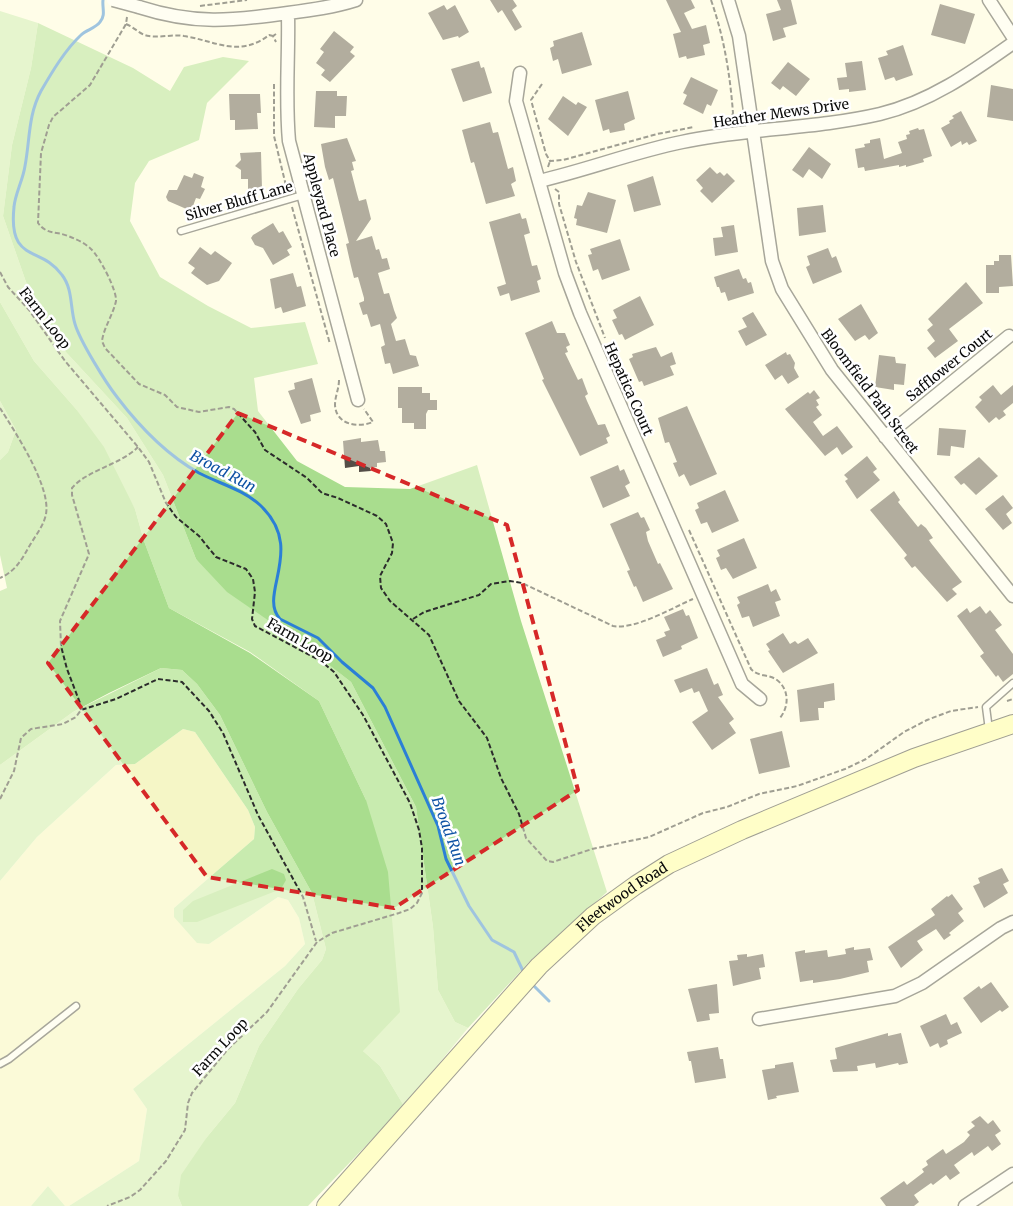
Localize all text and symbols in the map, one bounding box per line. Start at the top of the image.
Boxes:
street label: Heather Mews Drive [712,95,850,131]
street label: Appleyard Place [299,150,344,259]
street label: Silver Bluff Lane [183,177,295,225]
street label: Farm Loop [15,284,75,353]
street label: Safflower Court [902,324,996,405]
street label: Bloomfield Path Street [817,325,923,457]
street label: Hepatica Court [600,340,658,439]
water label: Broad Run [187,446,259,496]
street label: Farm Loop [264,614,337,666]
water label: Broad Run [428,794,470,868]
street label: Fleetwood Road [573,858,671,936]
street label: Farm Loop [188,1014,252,1080]

